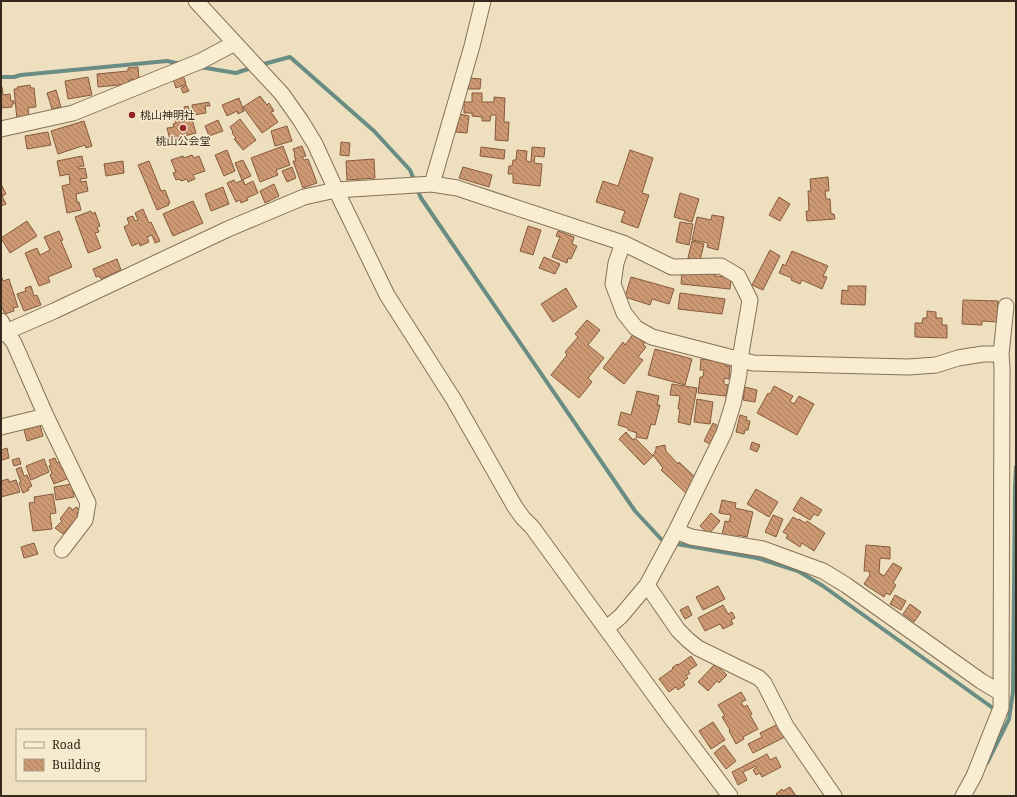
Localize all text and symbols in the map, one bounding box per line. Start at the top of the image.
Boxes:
place label: 桃山神明社 [140,107,195,122]
marker: 桃山神明社 [127,110,137,120]
marker: 桃山公会堂 [178,123,188,133]
place label: 桃山公会堂 [156,133,211,148]
legend [16,729,146,781]
text: Road [52,736,82,753]
text: Building [52,756,101,773]

